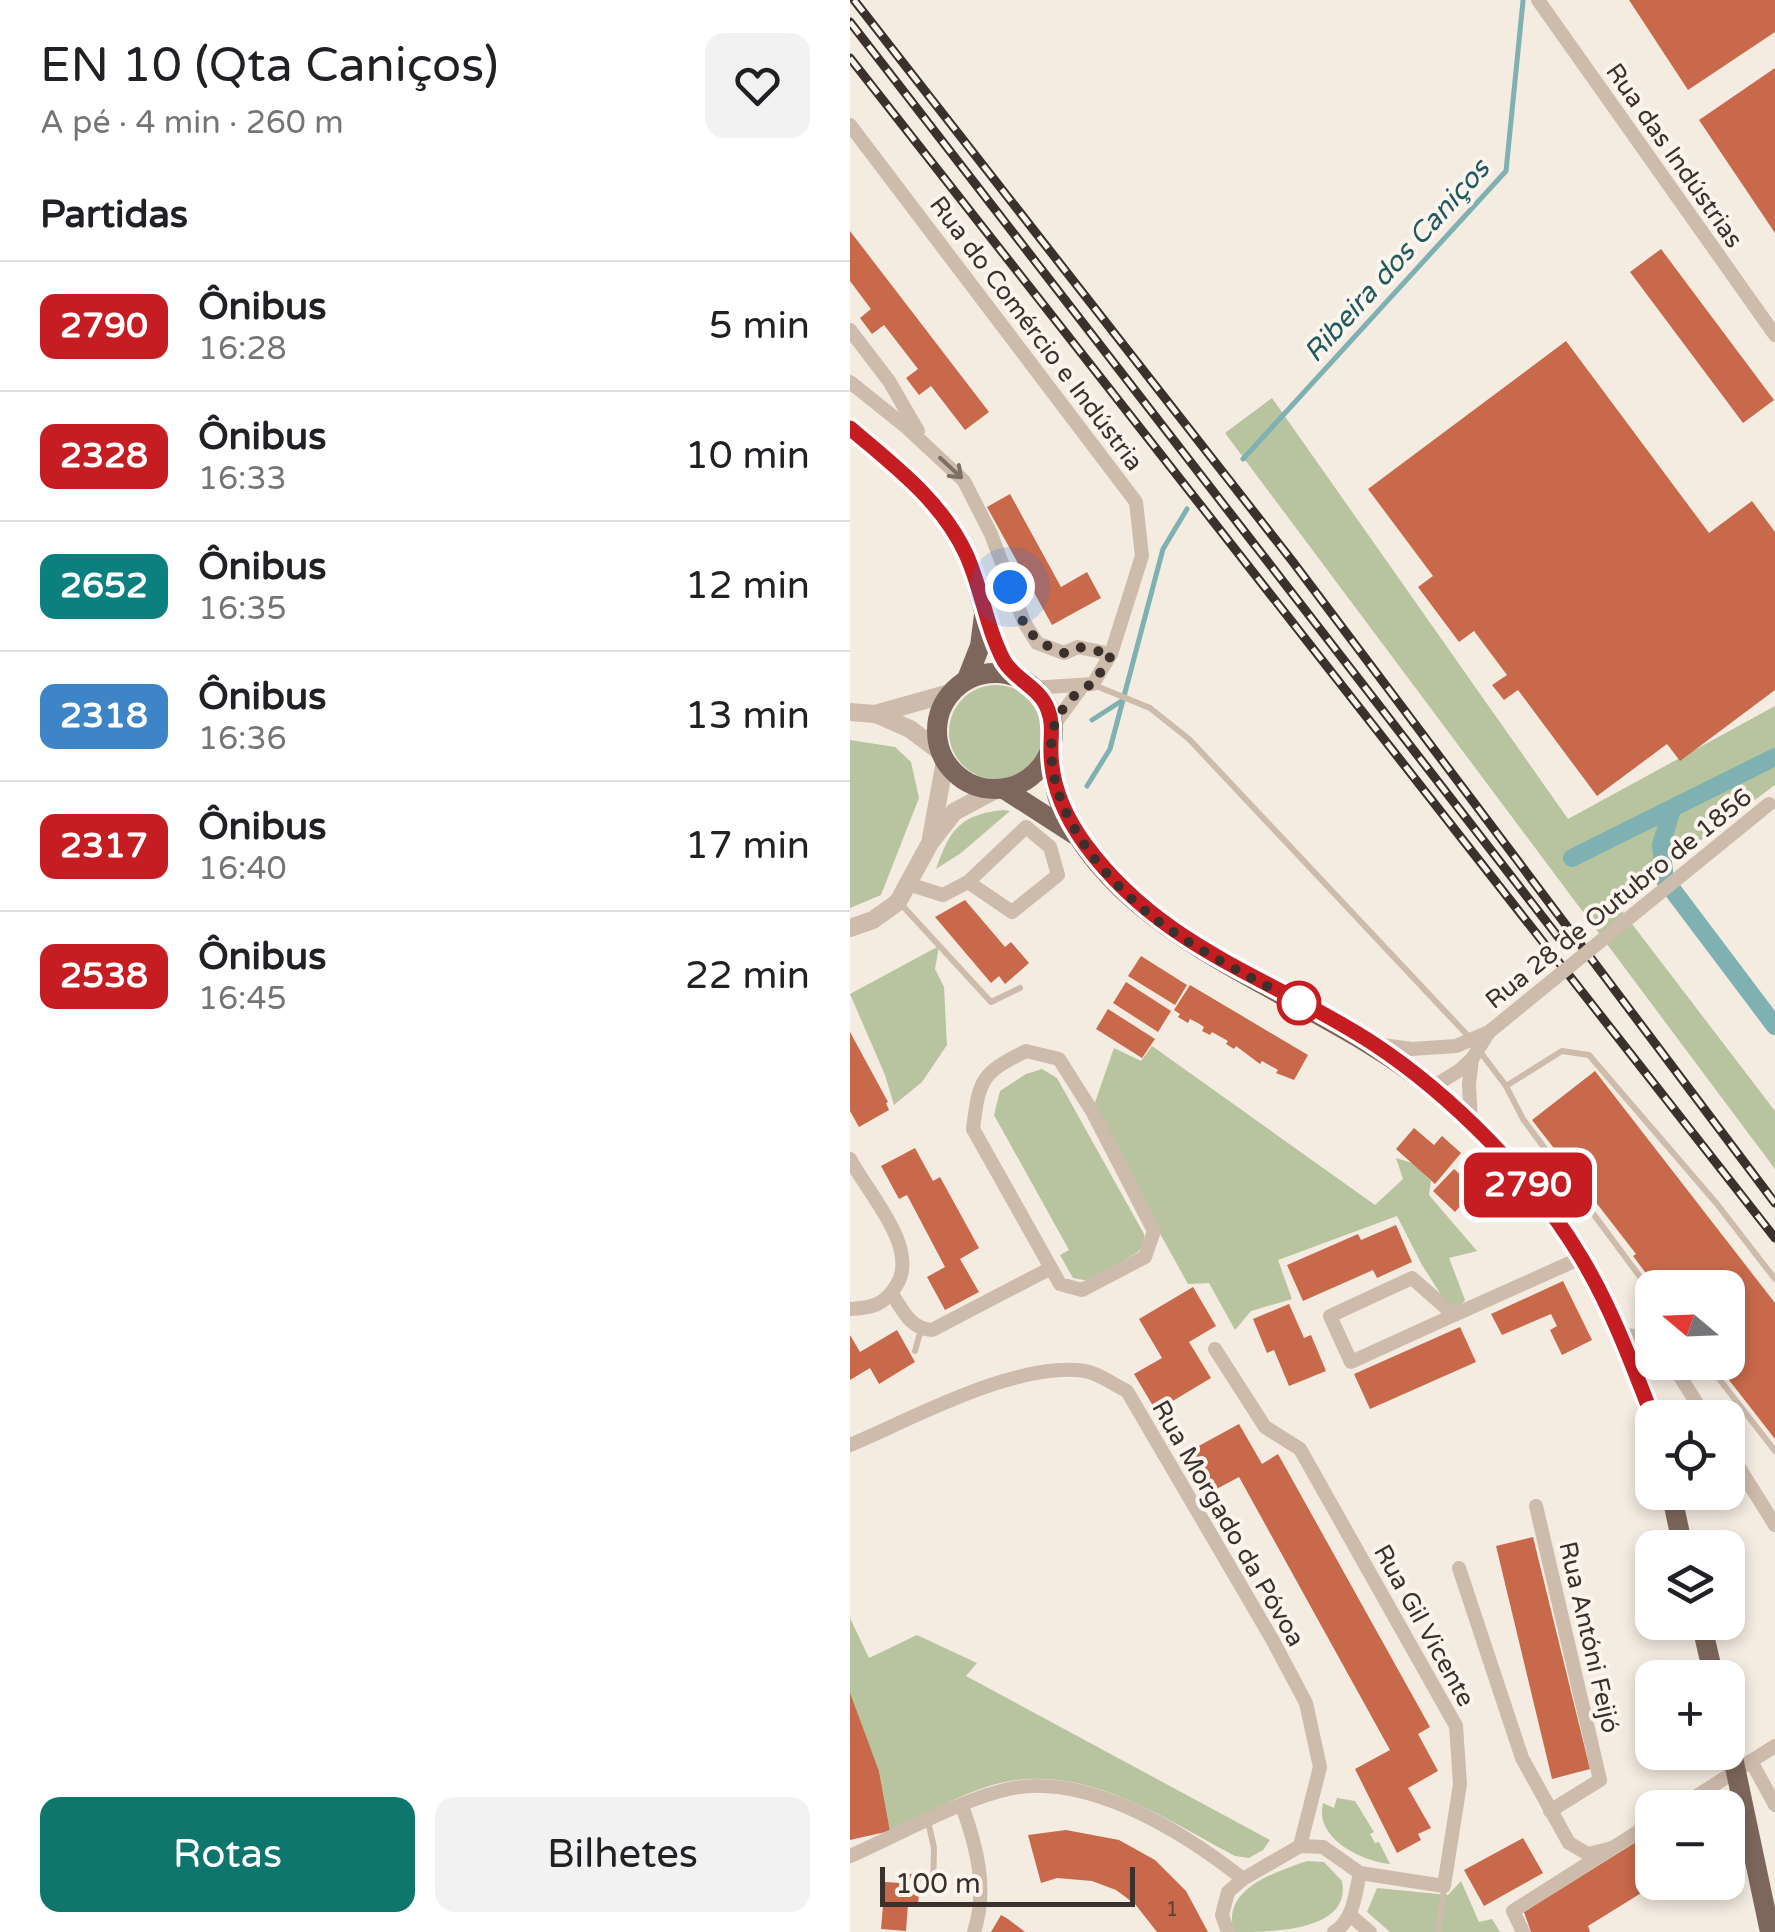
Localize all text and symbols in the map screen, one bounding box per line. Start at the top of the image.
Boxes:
button: heart [705,33,810,138]
text: EN 10 (Qta Caniços) [40,37,498,95]
street label: Rua das Indústrias [1599,58,1749,254]
text: A pé · 4 min · 260 m [40,104,344,142]
water label: Ribeira dos Caniços [1297,151,1498,369]
street label: Rua do Comércio e Indústria [923,190,1149,477]
text: Partidas [40,192,188,238]
text: Ônibus [198,284,326,330]
text: 5 min [709,303,810,349]
text: 2790 [60,305,148,347]
text: 16:28 [198,330,287,368]
text: Ônibus [198,414,326,460]
text: 10 min [685,433,810,479]
text: 2328 [60,435,148,477]
one-way arrow [938,456,962,480]
text: 16:33 [198,460,287,498]
text: Ônibus [198,544,326,590]
your location [985,562,1035,612]
text: 12 min [685,563,810,609]
text: 2652 [60,565,148,607]
text: 16:35 [198,590,287,628]
text: Ônibus [198,674,326,720]
text: 13 min [685,693,810,739]
text: 2318 [60,695,148,737]
text: 16:36 [198,720,287,758]
street label: Rua 28 de Outubro de 1856 [1479,782,1758,1016]
text: Ônibus [198,804,326,850]
text: 17 min [685,823,810,869]
text: 2317 [60,825,148,867]
text: 16:40 [198,850,287,888]
text: Ônibus [198,934,326,980]
text: 22 min [685,953,810,999]
text: 2538 [60,955,148,997]
text: 16:45 [198,980,287,1018]
unlabelled marker [1278,982,1320,1024]
line badge: 2790 [1458,1152,1598,1218]
text: 2790 [1484,1164,1572,1206]
north arrow [1635,1270,1745,1380]
map controls [1635,1270,1745,1900]
street label: Rua Morgado da Póvoa [1145,1395,1311,1652]
button: locate [1635,1400,1745,1510]
button: layers [1635,1530,1745,1640]
street label: Rua Gil Vicente [1367,1539,1481,1712]
street label: Rua Antóni Feijó [1552,1539,1626,1736]
button: + [1635,1660,1745,1770]
button: − [1635,1790,1745,1900]
button: Rotas [40,1797,415,1912]
button: Bilhetes [435,1797,810,1912]
scale bar [880,1862,1135,1906]
text: 100 m [895,1867,981,1901]
house number: 1 [1166,1898,1178,1922]

